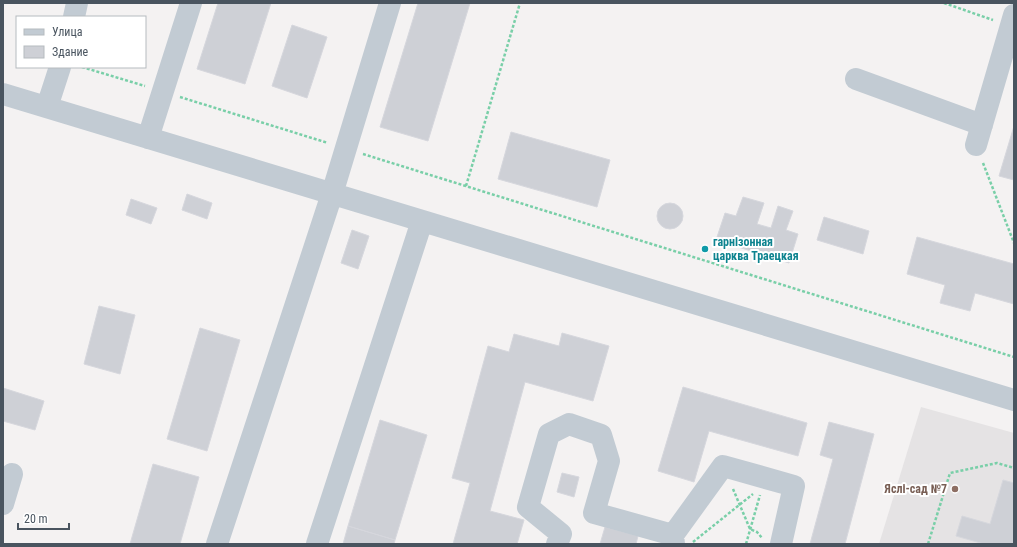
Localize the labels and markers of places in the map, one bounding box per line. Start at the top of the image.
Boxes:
place label: гарнізонная царква Траецкая [713,235,799,263]
marker: гарнізонная царква Траецкая [700,244,710,254]
place label: Яслі-сад №7 [884,482,947,496]
marker: Яслі-сад №7 [950,484,960,494]

